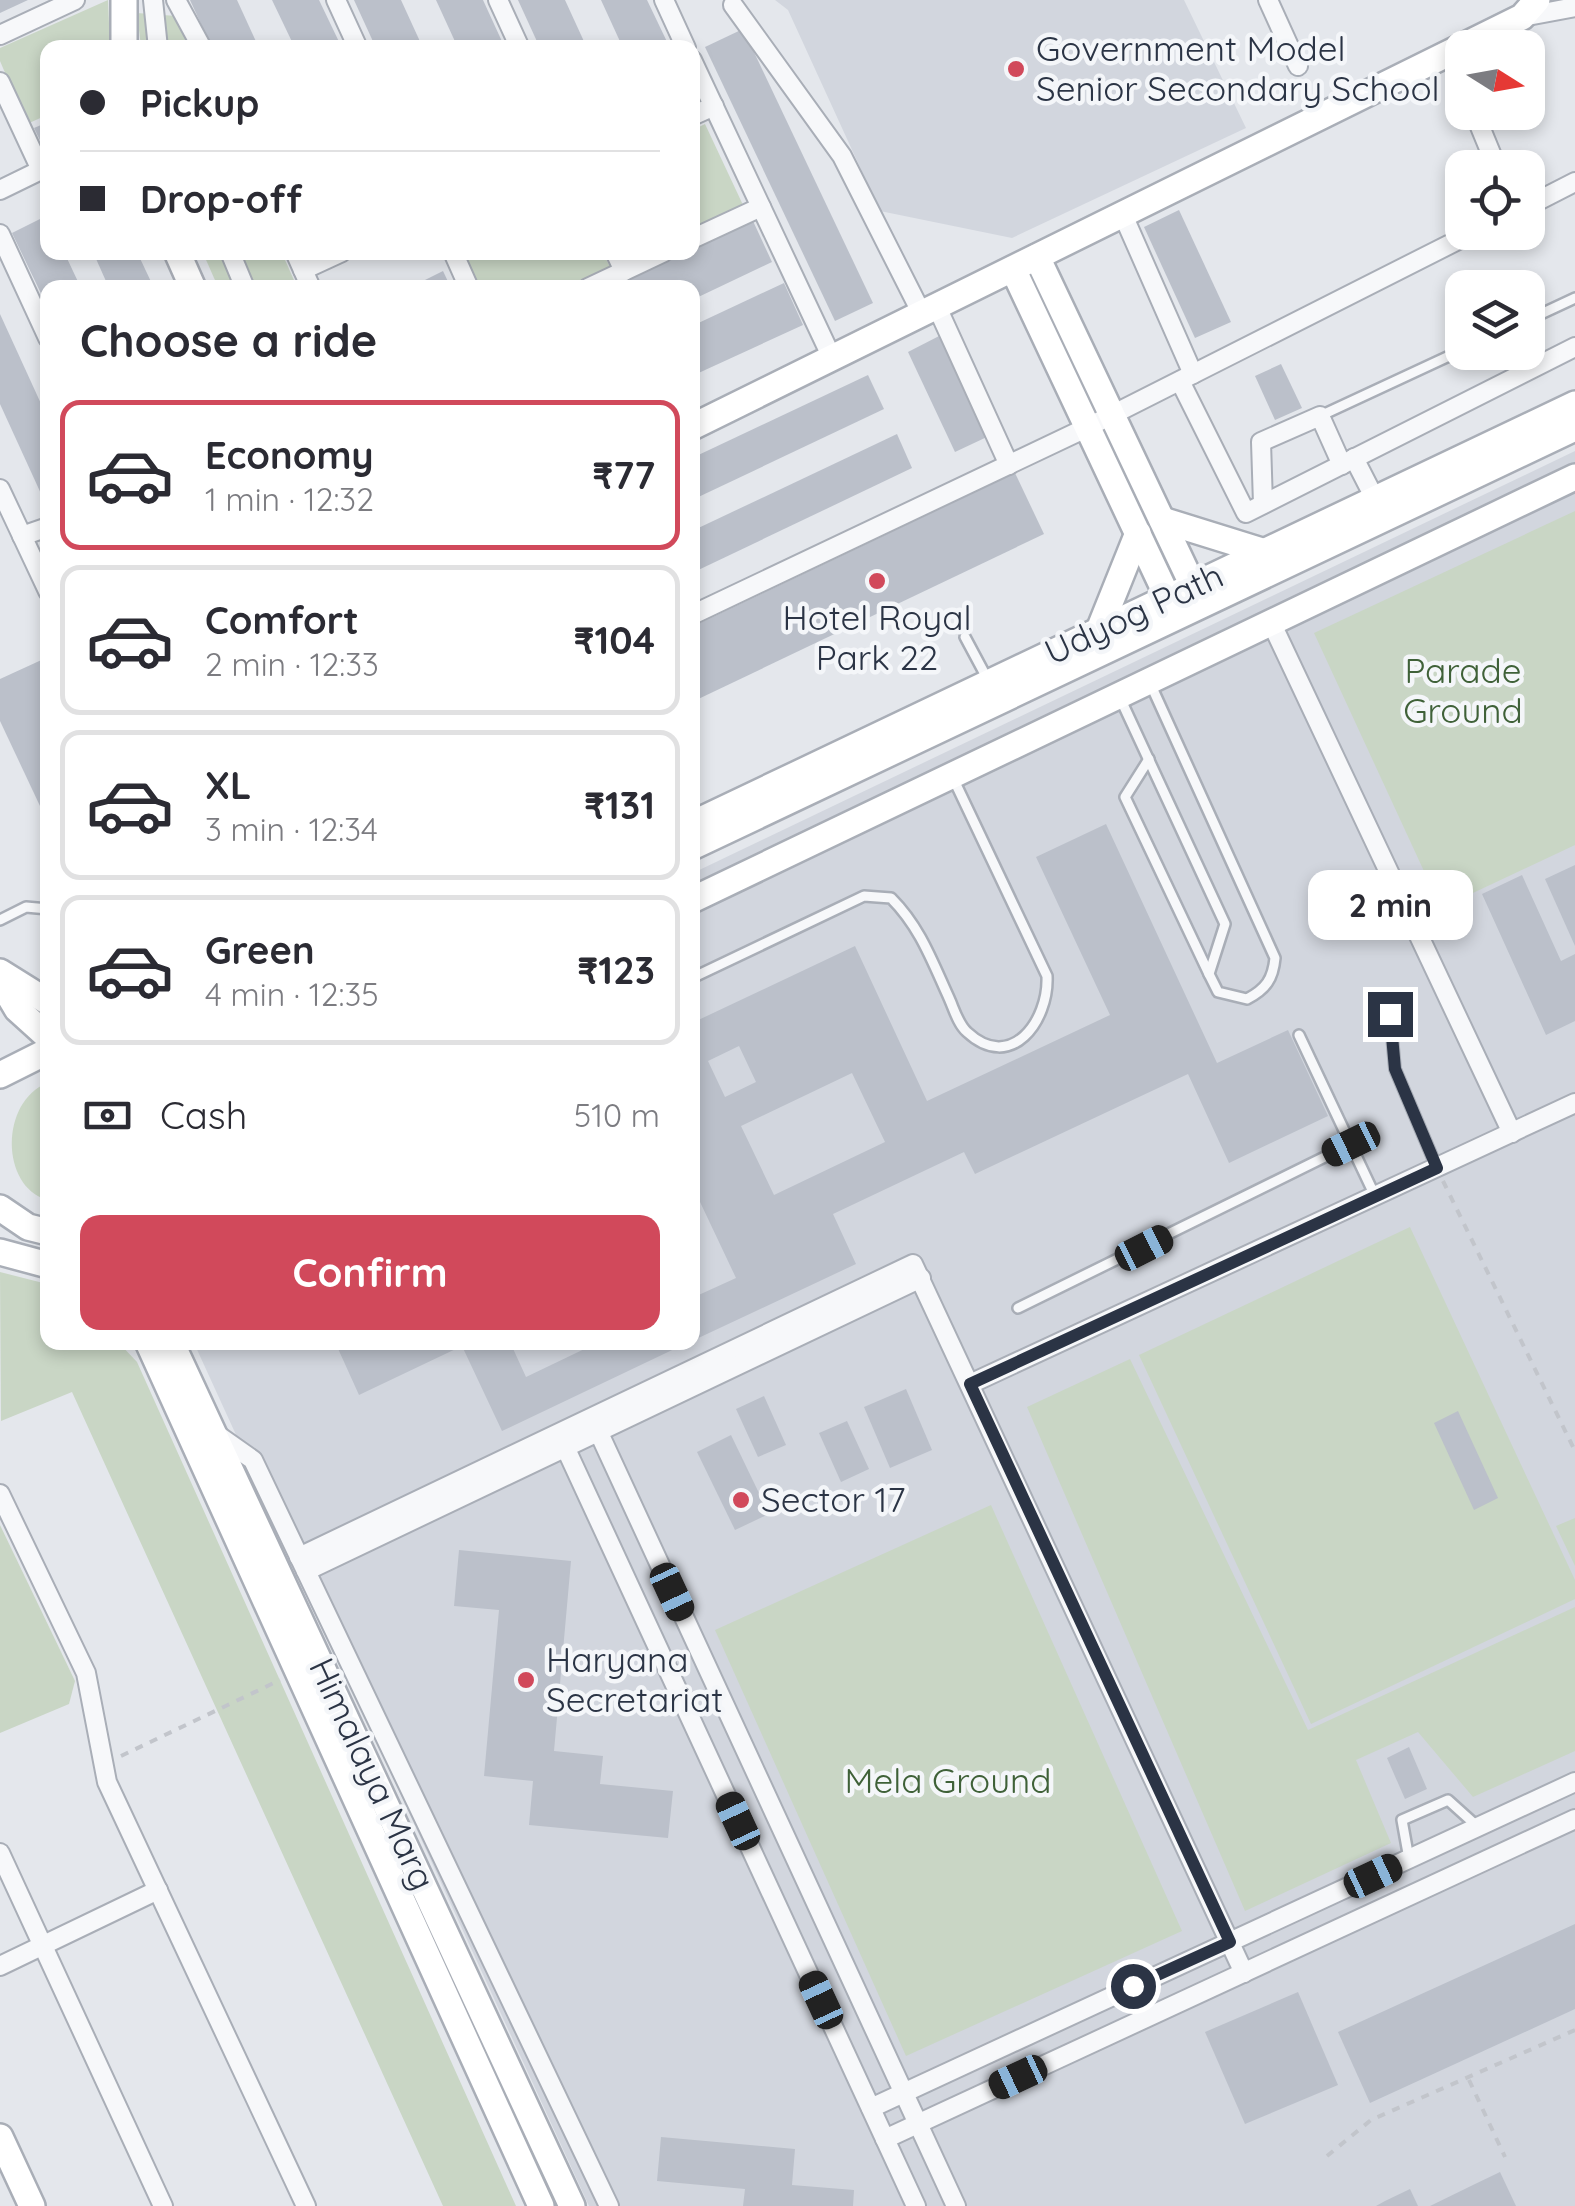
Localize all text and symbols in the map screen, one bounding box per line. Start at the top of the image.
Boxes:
place label: Government Model Senior Secondary School [1036,26,1440,110]
north arrow [1445,30,1545,130]
map controls [1445,30,1545,370]
marker: Government Model Senior Secondary School [1005,58,1027,80]
text: Pickup [140,79,259,127]
button: locate [1445,150,1545,250]
text: Drop-off [140,175,302,223]
button: layers [1445,270,1545,370]
text: Choose a ride [80,312,377,368]
icon: car [85,430,175,520]
text: Economy [205,431,374,479]
text: ₹77 [592,451,655,499]
text: 1 min · 12:32 [205,479,374,519]
street label: Udyog Path [1037,553,1230,674]
marker: Hotel Royal Park 22 [866,570,888,592]
icon: car [85,595,175,685]
place label: Hotel Royal Park 22 [783,595,971,679]
text: Comfort [205,596,359,644]
text: ₹104 [574,616,655,664]
text: 2 min · 12:33 [205,644,379,684]
park label: Parade Ground [1403,648,1523,732]
icon: car [85,760,175,850]
text: XL [205,761,251,809]
text: ₹131 [584,781,655,829]
text: 3 min · 12:34 [205,809,378,849]
callout: 2 min [1308,869,1472,939]
text: 2 min [1349,885,1432,925]
icon: car [85,925,175,1015]
text: Green [205,926,315,974]
text: ₹123 [577,946,655,994]
text: 4 min · 12:35 [205,974,379,1014]
route end [1368,992,1413,1037]
icon: cash [80,1088,135,1143]
text: Cash [160,1091,247,1139]
text: 510 m [574,1095,660,1135]
car [1317,1117,1385,1171]
button: Confirm [80,1215,660,1330]
car [1110,1221,1178,1275]
place label: Sector 17 [761,1477,905,1521]
marker: Sector 17 [730,1489,752,1511]
car [646,1558,698,1626]
place label: Haryana Secretariat [546,1637,723,1721]
street label: Himalaya Marg [300,1651,446,1896]
marker: Haryana Secretariat [515,1669,537,1691]
park label: Mela Ground [844,1758,1052,1802]
car [712,1787,764,1855]
car [1339,1850,1407,1902]
route start [1111,1964,1156,2009]
car [795,1966,847,2034]
car [984,2051,1052,2103]

